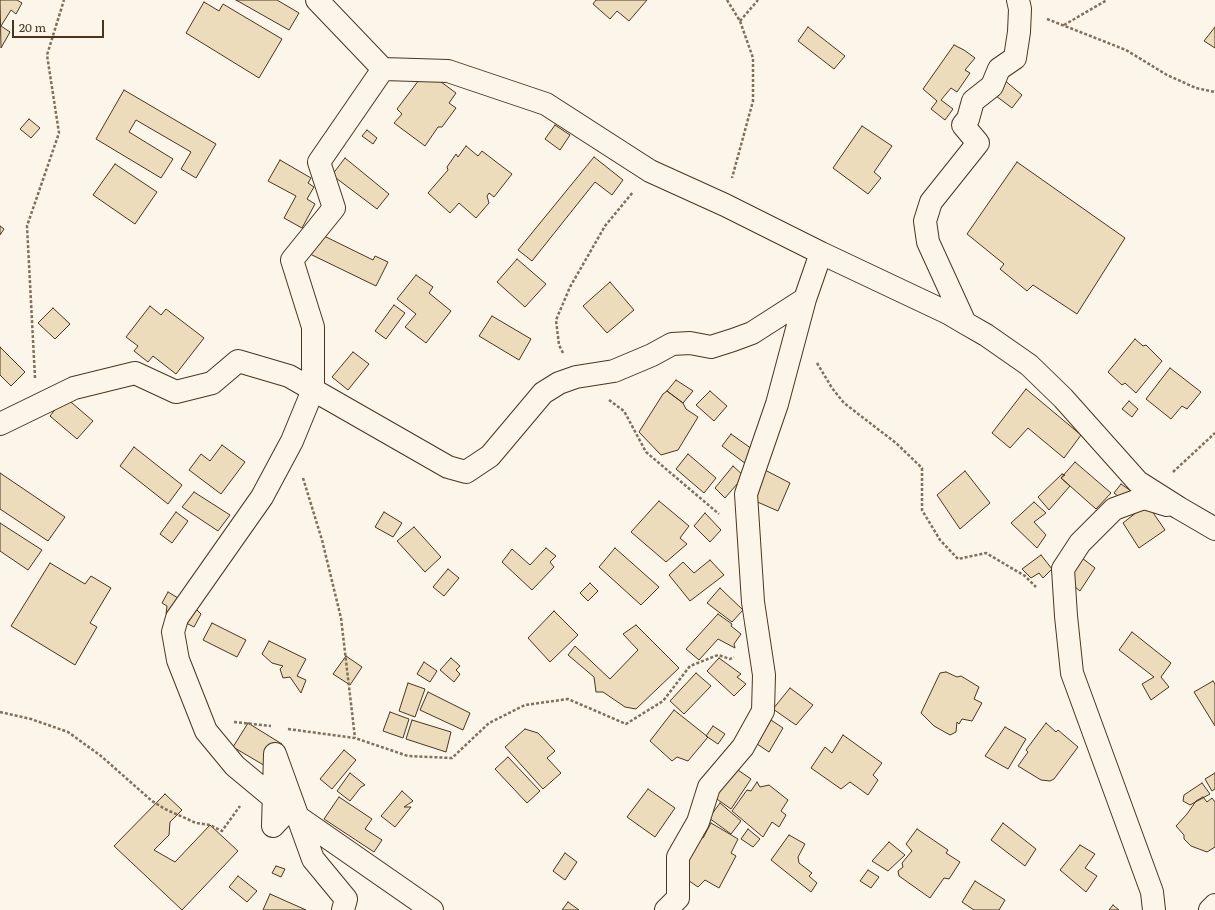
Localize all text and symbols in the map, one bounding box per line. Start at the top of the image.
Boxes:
scale bar [14,12,106,38]
text: 20 m [19,18,46,36]

